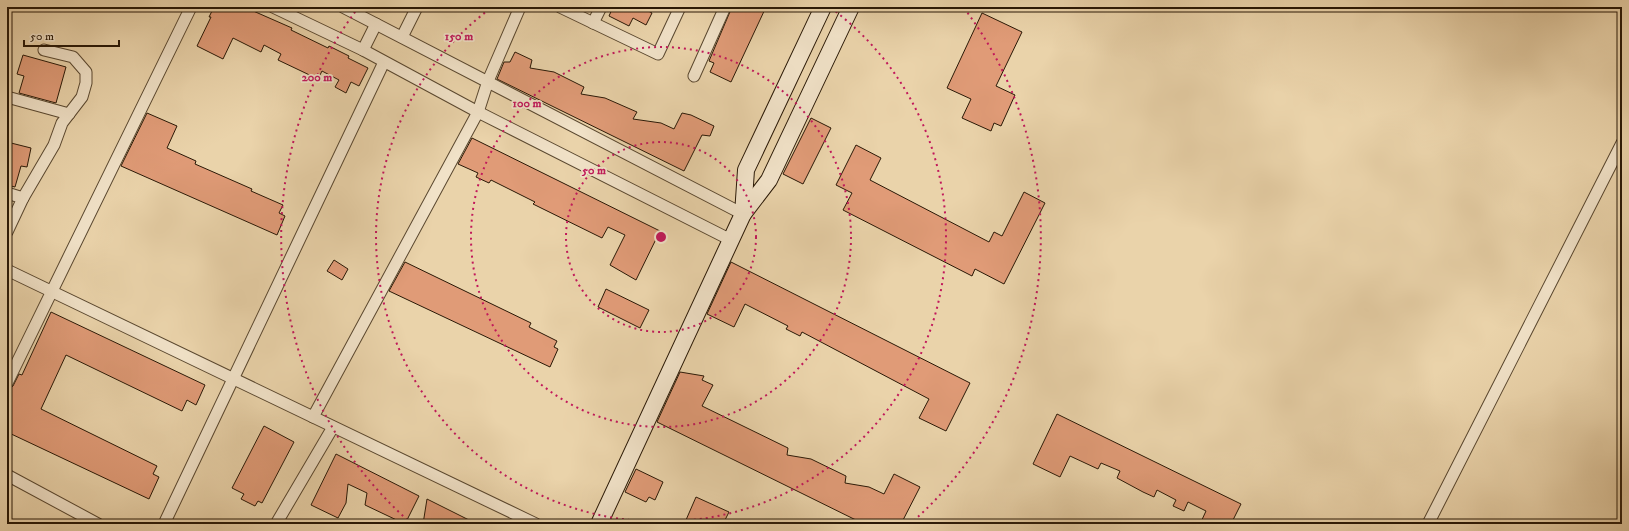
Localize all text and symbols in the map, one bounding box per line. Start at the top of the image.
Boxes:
scale bar [24,22,119,48]
text: 50 m [30,29,54,44]
text: 150 m [445,29,473,44]
text: 200 m [302,70,332,85]
text: 100 m [513,96,541,111]
text: 50 m [581,163,606,178]
centre of rings [654,230,668,244]

